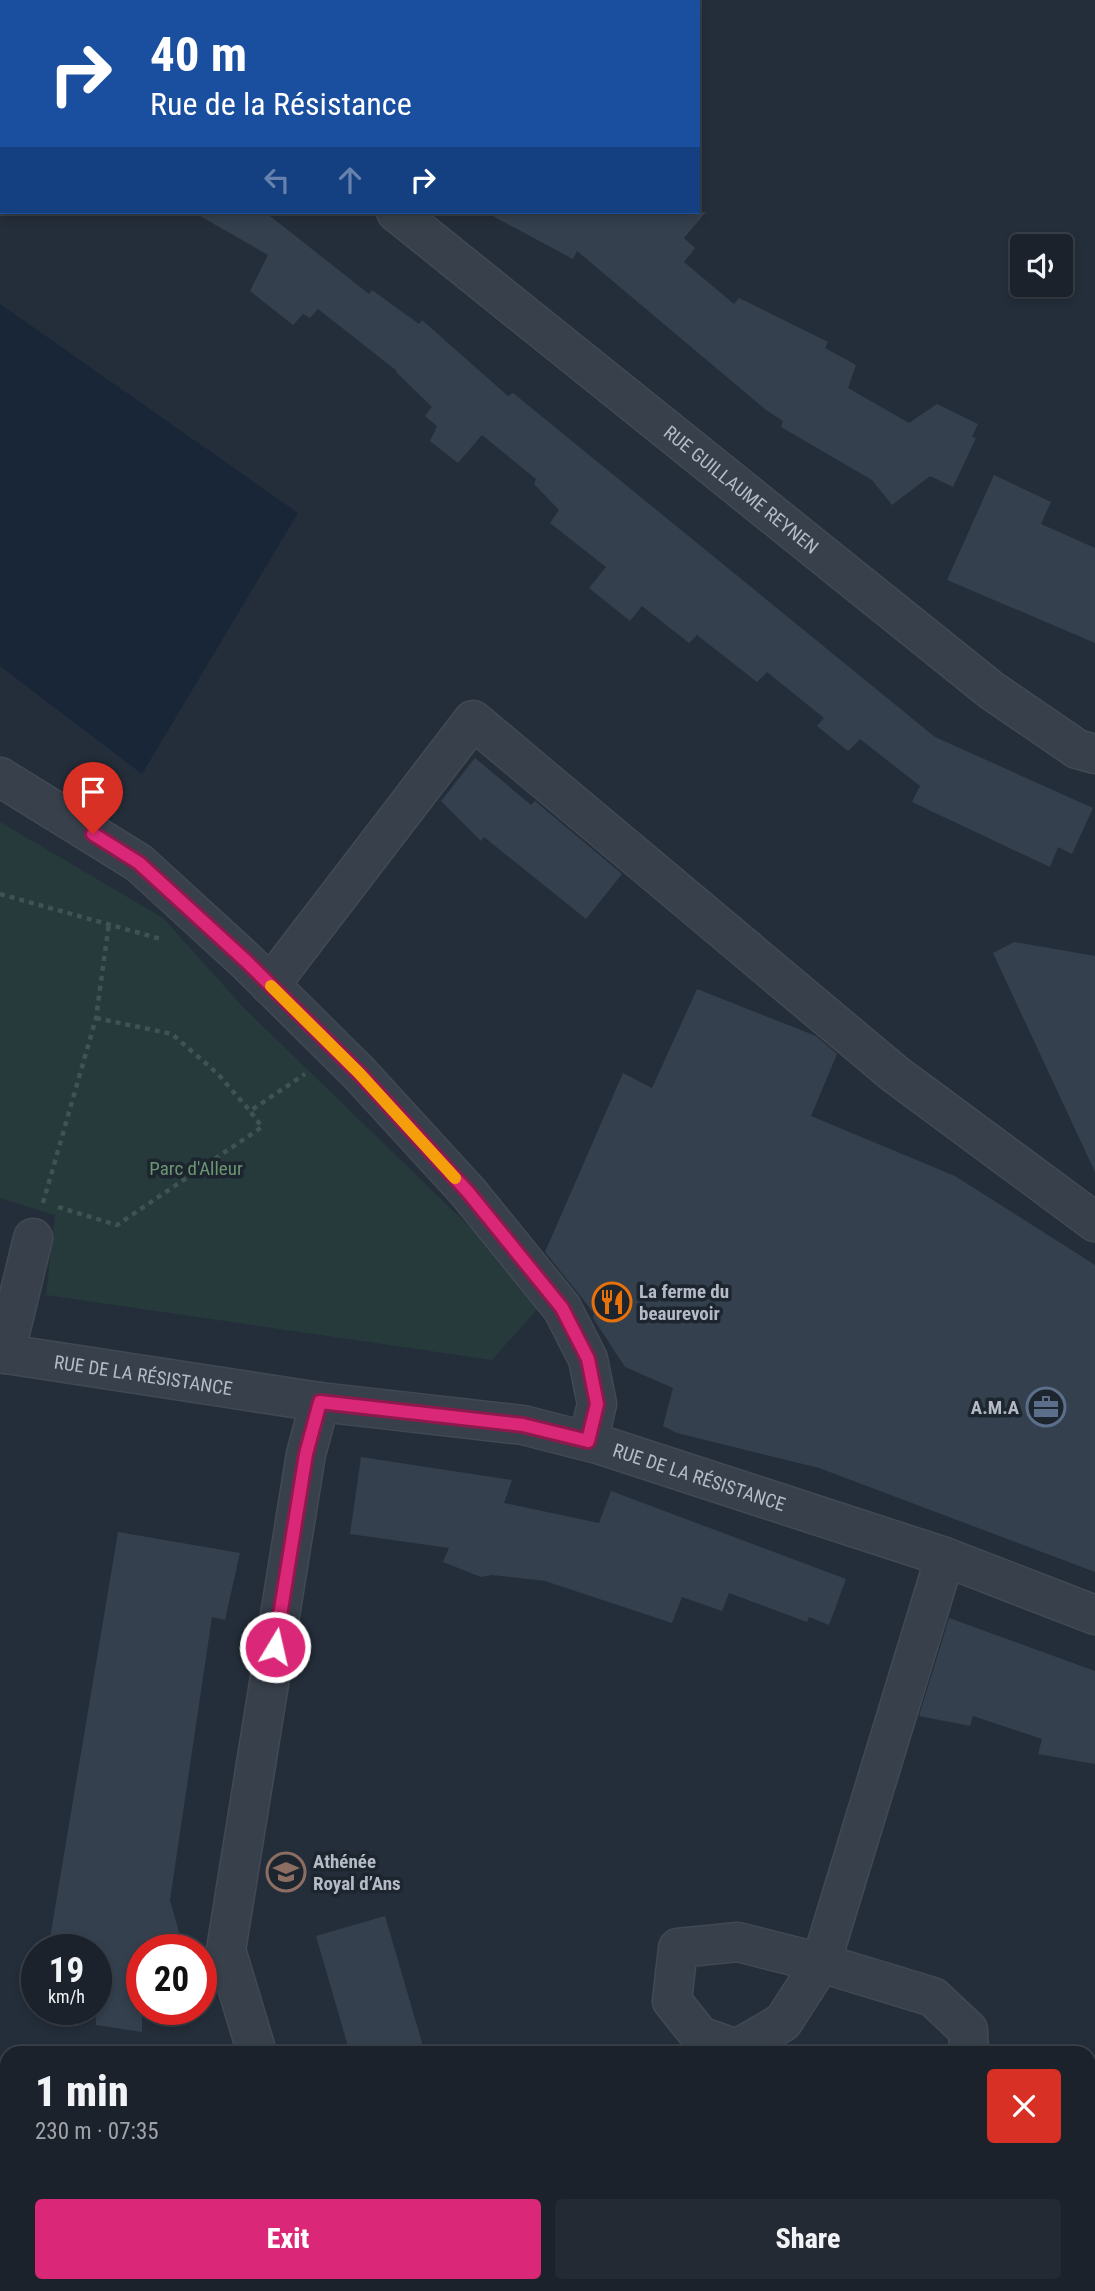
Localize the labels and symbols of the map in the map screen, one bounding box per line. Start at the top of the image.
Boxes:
street label: RUE GUILLAUME REYNEN [659,421,823,559]
pin [63,762,123,834]
park label: Parc d'Alleur [149,1157,243,1180]
place label: La ferme du beaurevoir [639,1280,729,1325]
restaurant icon: La ferme du beaurevoir [591,1281,633,1323]
street label: RUE DE LA RÉSISTANCE [53,1350,234,1400]
office icon: A.M.A [1025,1386,1067,1428]
place label: A.M.A [971,1396,1020,1419]
street label: RUE DE LA RÉSISTANCE [610,1439,788,1516]
position arrow [238,1610,312,1684]
place label: Athénée Royal d’Ans [313,1850,401,1895]
school or university icon: Athénée Royal d’Ans [265,1851,307,1893]
speed limit sign: 20 [126,1934,217,2025]

